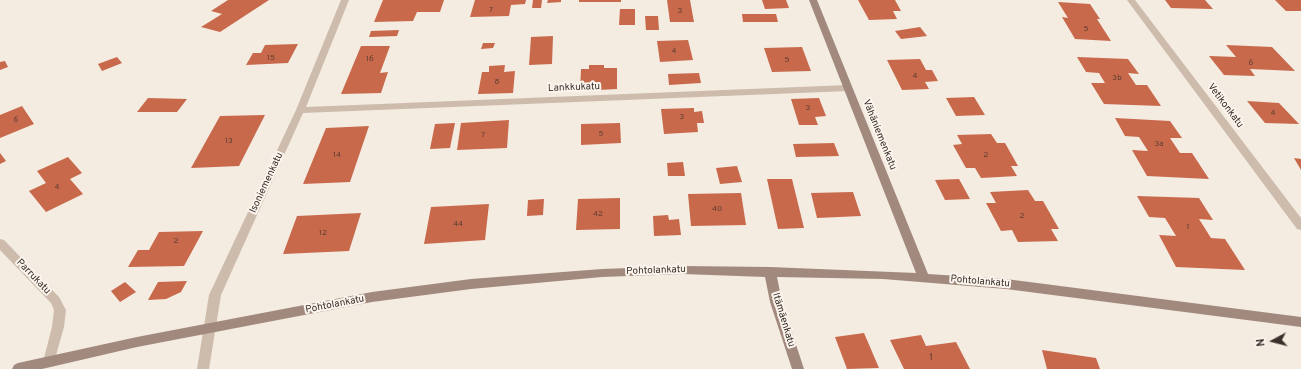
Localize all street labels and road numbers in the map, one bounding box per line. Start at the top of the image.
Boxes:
street label: Lankkukatu [548,81,600,95]
street label: Vetikonkatu [1204,81,1246,131]
street label: Vähäniemenkatu [859,98,899,172]
street label: Isoniemenkatu [248,151,286,215]
street label: Parrukatu [13,257,53,297]
street label: Pohtolankatu [626,264,686,278]
street label: Pohtolankatu [950,273,1010,291]
street label: Itämäenkatu [769,291,797,349]
street label: Pohtolankatu [305,293,365,317]

